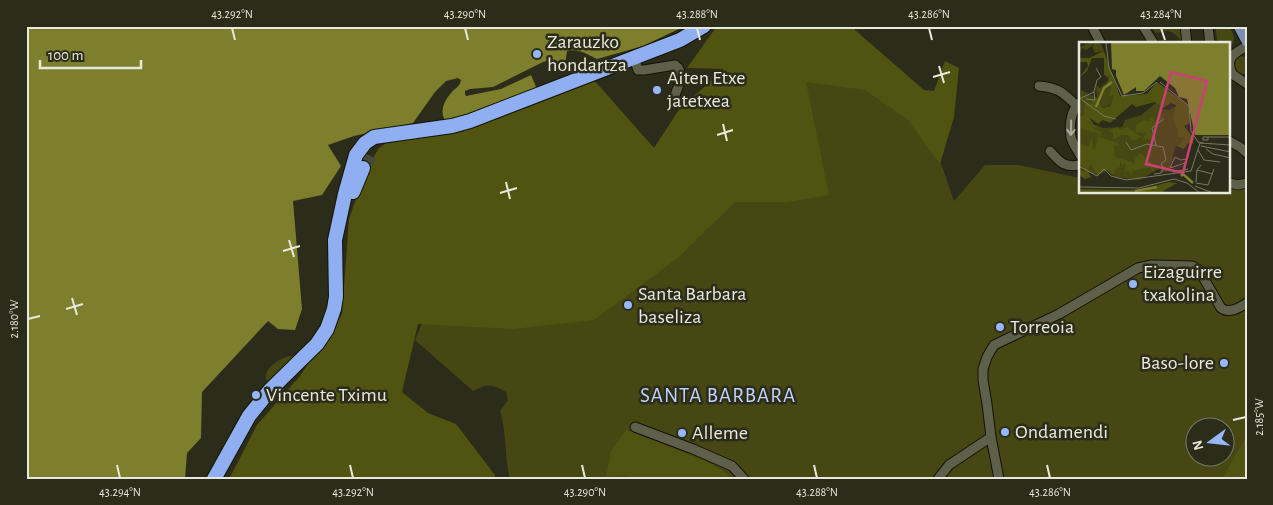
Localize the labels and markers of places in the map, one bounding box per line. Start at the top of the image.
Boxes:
place label: Zarauzko hondartza [547,32,627,75]
marker: Zarauzko hondartza [531,48,543,60]
place label: Aiten Etxe jatetxea [667,68,746,111]
marker: Aiten Etxe jatetxea [651,84,663,96]
place label: Eizaguirre txakolina [1143,262,1222,305]
marker: Eizaguirre txakolina [1127,278,1139,290]
place label: Santa Barbara baseliza [638,284,746,327]
marker: Santa Barbara baseliza [622,299,634,311]
place label: Torreoia [1010,317,1074,337]
marker: Torreoia [994,321,1006,333]
place label: Baso-lore [1140,353,1214,373]
marker: Baso-lore [1218,357,1230,369]
place label: Vincente Tximu [266,385,387,405]
marker: Vincente Tximu [250,389,262,401]
place label: Ondamendi [1015,422,1108,442]
place label: Alleme [692,423,748,443]
marker: Ondamendi [999,426,1011,438]
marker: Alleme [676,427,688,439]

